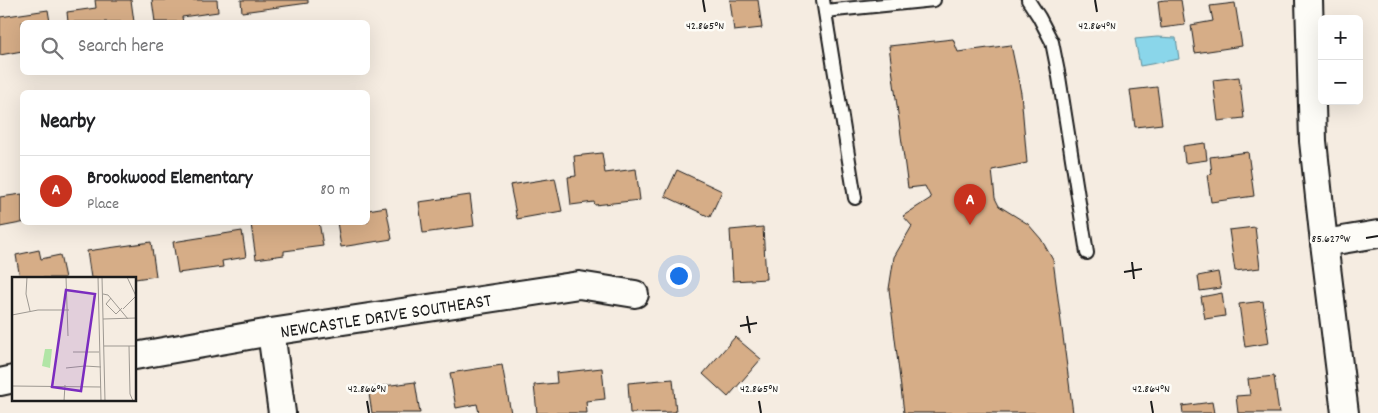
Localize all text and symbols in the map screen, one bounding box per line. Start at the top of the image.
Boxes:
map controls [1318,15,1363,105]
button: + [1318,15,1363,60]
text: 42.865°N [686,18,724,35]
text: 42.864°N [1078,18,1116,35]
search box [20,20,370,75]
icon: search [38,34,66,62]
text: Search here [78,34,164,61]
button: − [1318,60,1363,105]
text: Nearby [40,108,95,138]
text: Brookwood Elementary [87,166,253,193]
text: A [52,179,60,202]
text: 80 m [320,179,350,202]
pin: A [954,184,986,225]
text: Place [87,193,119,216]
text: 85.627°W [1312,231,1351,248]
your location [666,263,692,289]
inset map [12,277,136,400]
street label: NEWCASTLE DRIVE SOUTHEAST [279,288,494,347]
text: 42.866°N [348,381,386,398]
text: 42.865°N [740,381,778,398]
text: 42.864°N [1132,381,1170,398]

